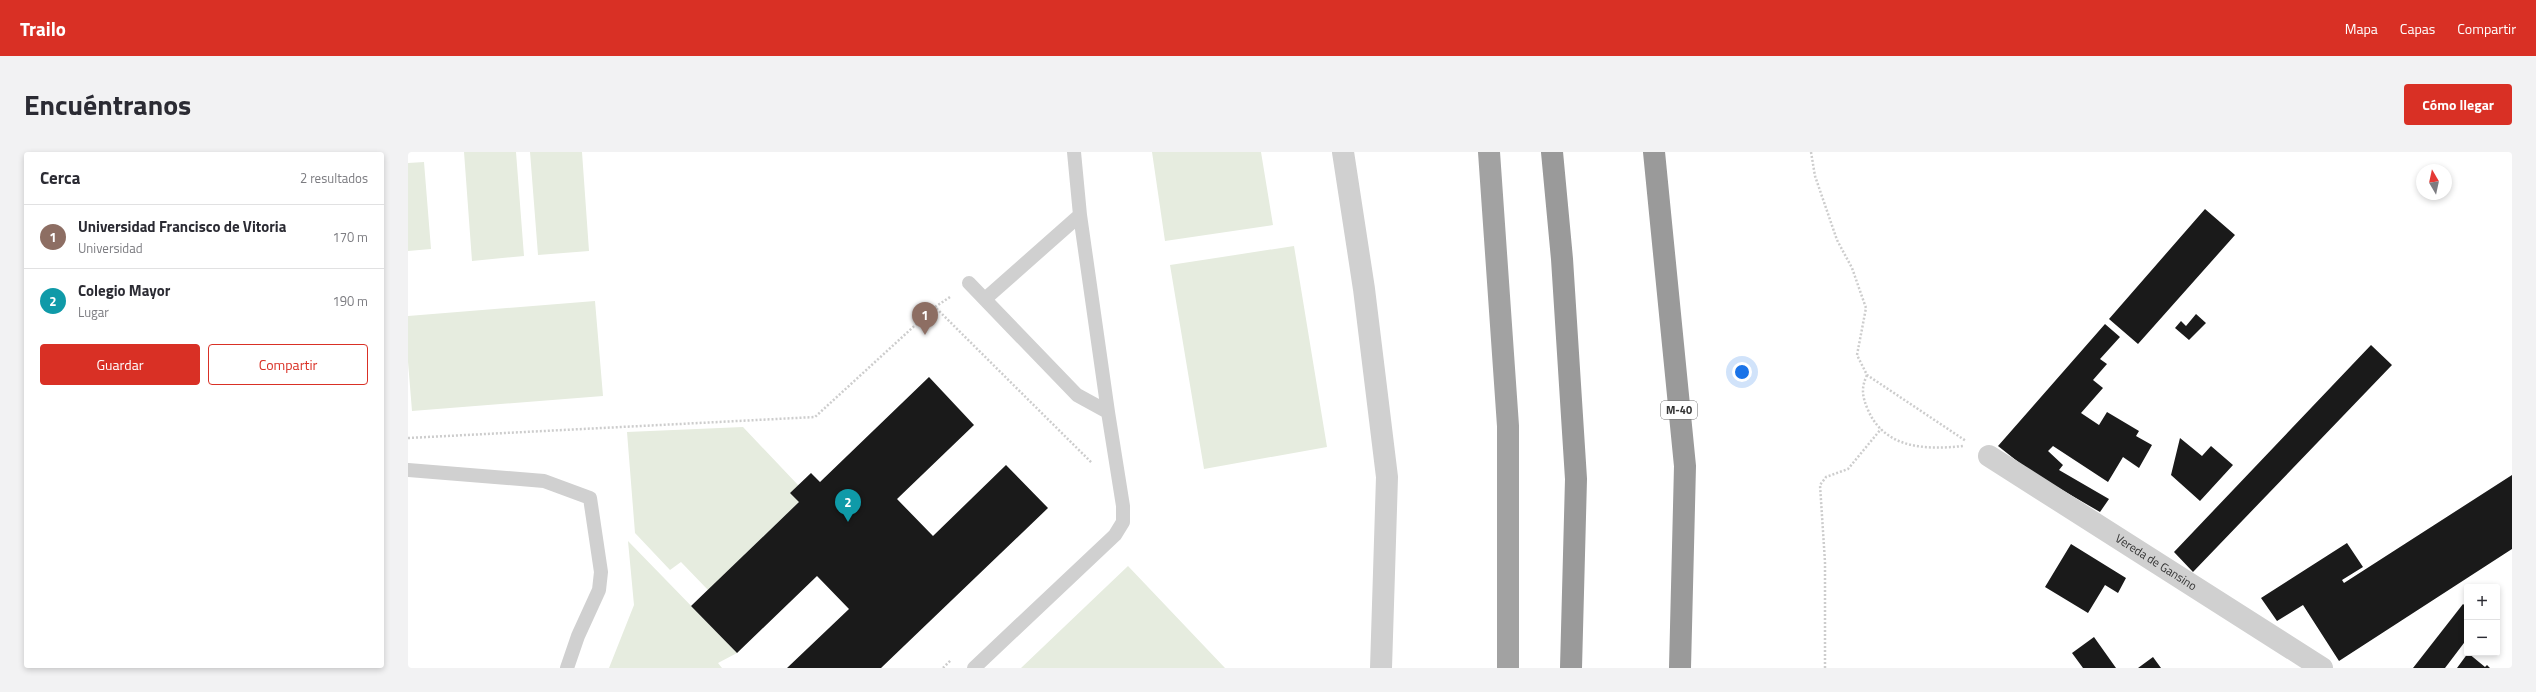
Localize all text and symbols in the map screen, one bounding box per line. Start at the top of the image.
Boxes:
text: Trailo [20,14,66,43]
text: Mapa [2345,18,2378,39]
text: Capas [2400,18,2435,39]
text: Compartir [2457,18,2516,39]
text: Encuéntranos [24,83,191,126]
button: Cómo llegar [2404,84,2512,125]
north arrow [2416,164,2452,200]
text: Cerca [40,165,80,191]
text: 2 resultados [300,168,368,188]
text: Universidad Francisco de Vitoria [78,215,286,238]
text: 1 [49,227,57,247]
text: 170 m [332,227,368,247]
text: Universidad [78,238,143,258]
text: Colegio Mayor [78,279,170,302]
text: 2 [49,291,57,311]
text: 190 m [332,291,368,311]
text: Lugar [78,302,109,322]
pin: 1 [912,302,938,335]
button: Guardar [40,344,200,385]
button: Compartir [208,344,368,385]
your location [1732,362,1752,382]
road number: M-40 [1661,401,1697,419]
pin: 2 [835,489,861,522]
street label: Vereda de Gansino [2112,529,2201,595]
map controls [2464,584,2500,656]
button: + [2464,584,2500,620]
button: − [2464,620,2500,656]

